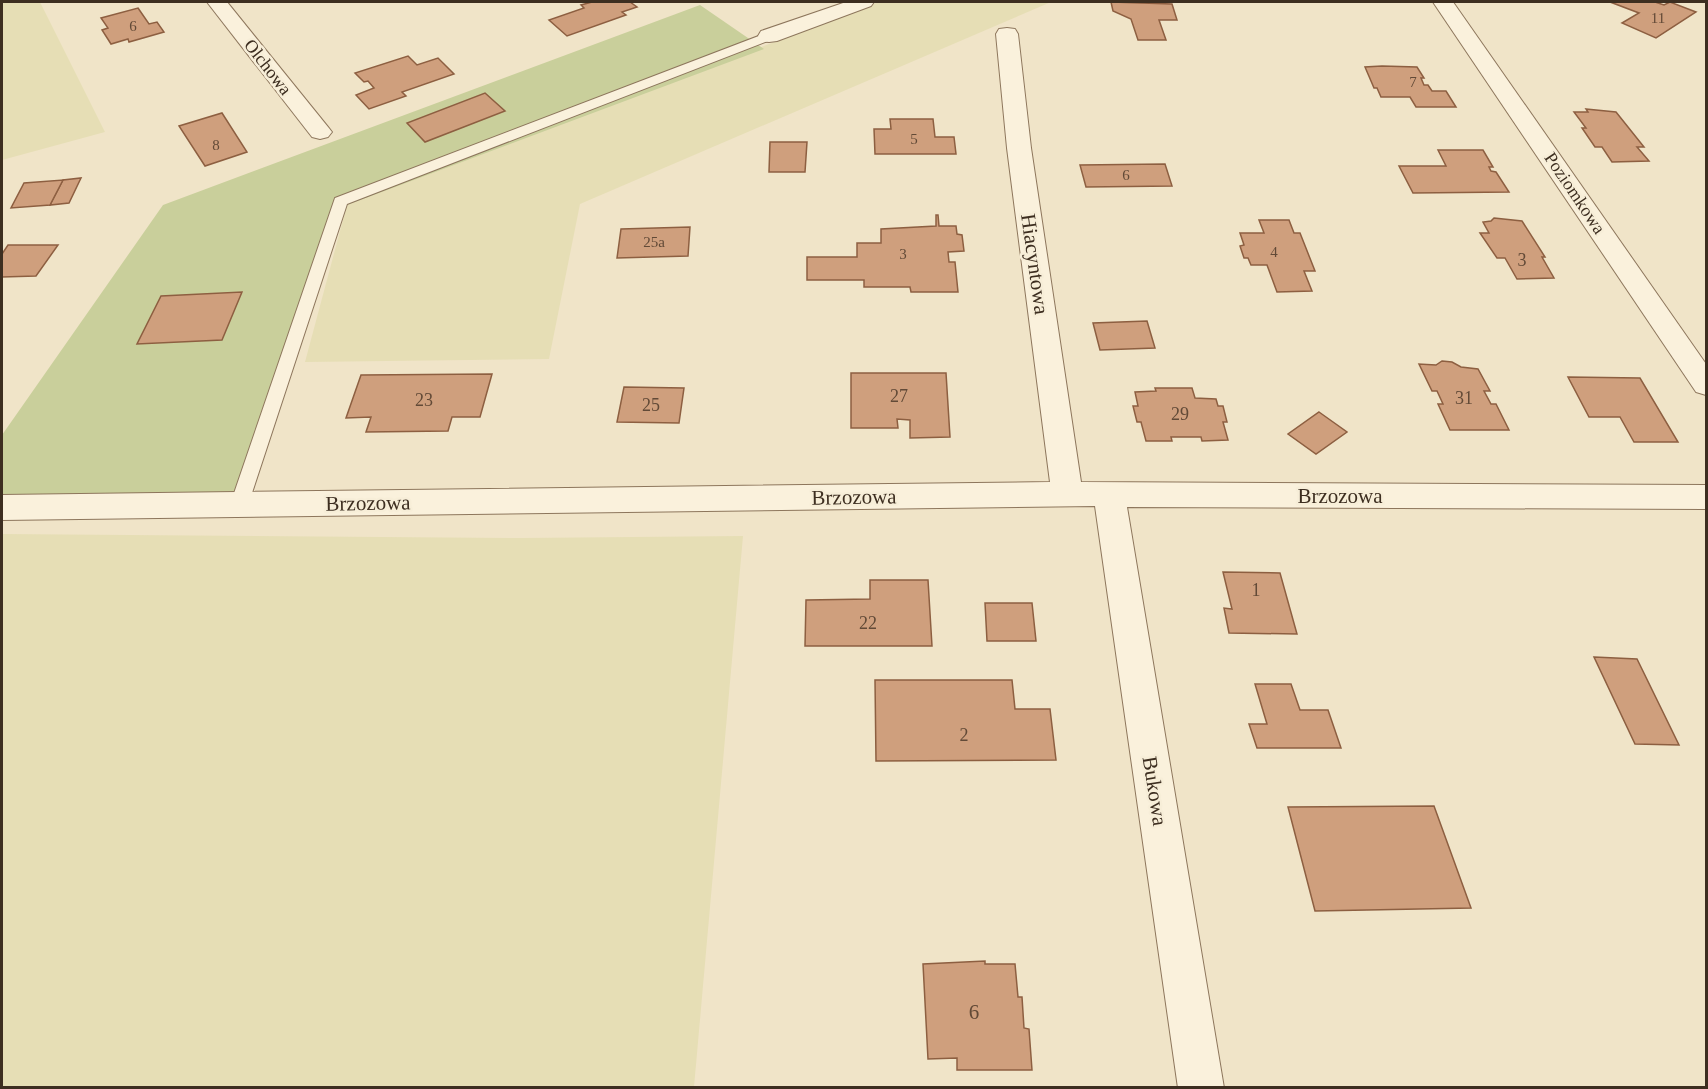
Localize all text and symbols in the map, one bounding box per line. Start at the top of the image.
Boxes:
house number: 11 [1651,10,1665,26]
house number: 6 [129,18,137,34]
street label: Olchowa [240,35,296,99]
house number: 7 [1409,74,1417,90]
house number: 5 [910,131,918,147]
house number: 8 [212,137,220,153]
street label: Poziomkowa [1540,148,1610,238]
house number: 6 [1122,167,1130,183]
street label: Hiacyntowa [1016,212,1054,317]
house number: 25a [643,234,665,250]
house number: 4 [1270,244,1278,260]
house number: 3 [899,246,907,262]
house number: 3 [1518,250,1527,270]
house number: 27 [890,386,908,406]
house number: 31 [1455,388,1473,408]
house number: 23 [415,390,433,410]
house number: 25 [642,395,660,415]
house number: 29 [1171,404,1189,424]
street label: Brzozowa [811,484,897,510]
street label: Brzozowa [1297,484,1383,508]
street label: Brzozowa [325,490,411,516]
house number: 1 [1252,580,1261,600]
house number: 22 [859,613,877,633]
house number: 2 [960,725,969,745]
street label: Bukowa [1138,755,1172,828]
house number: 6 [969,1000,979,1024]

